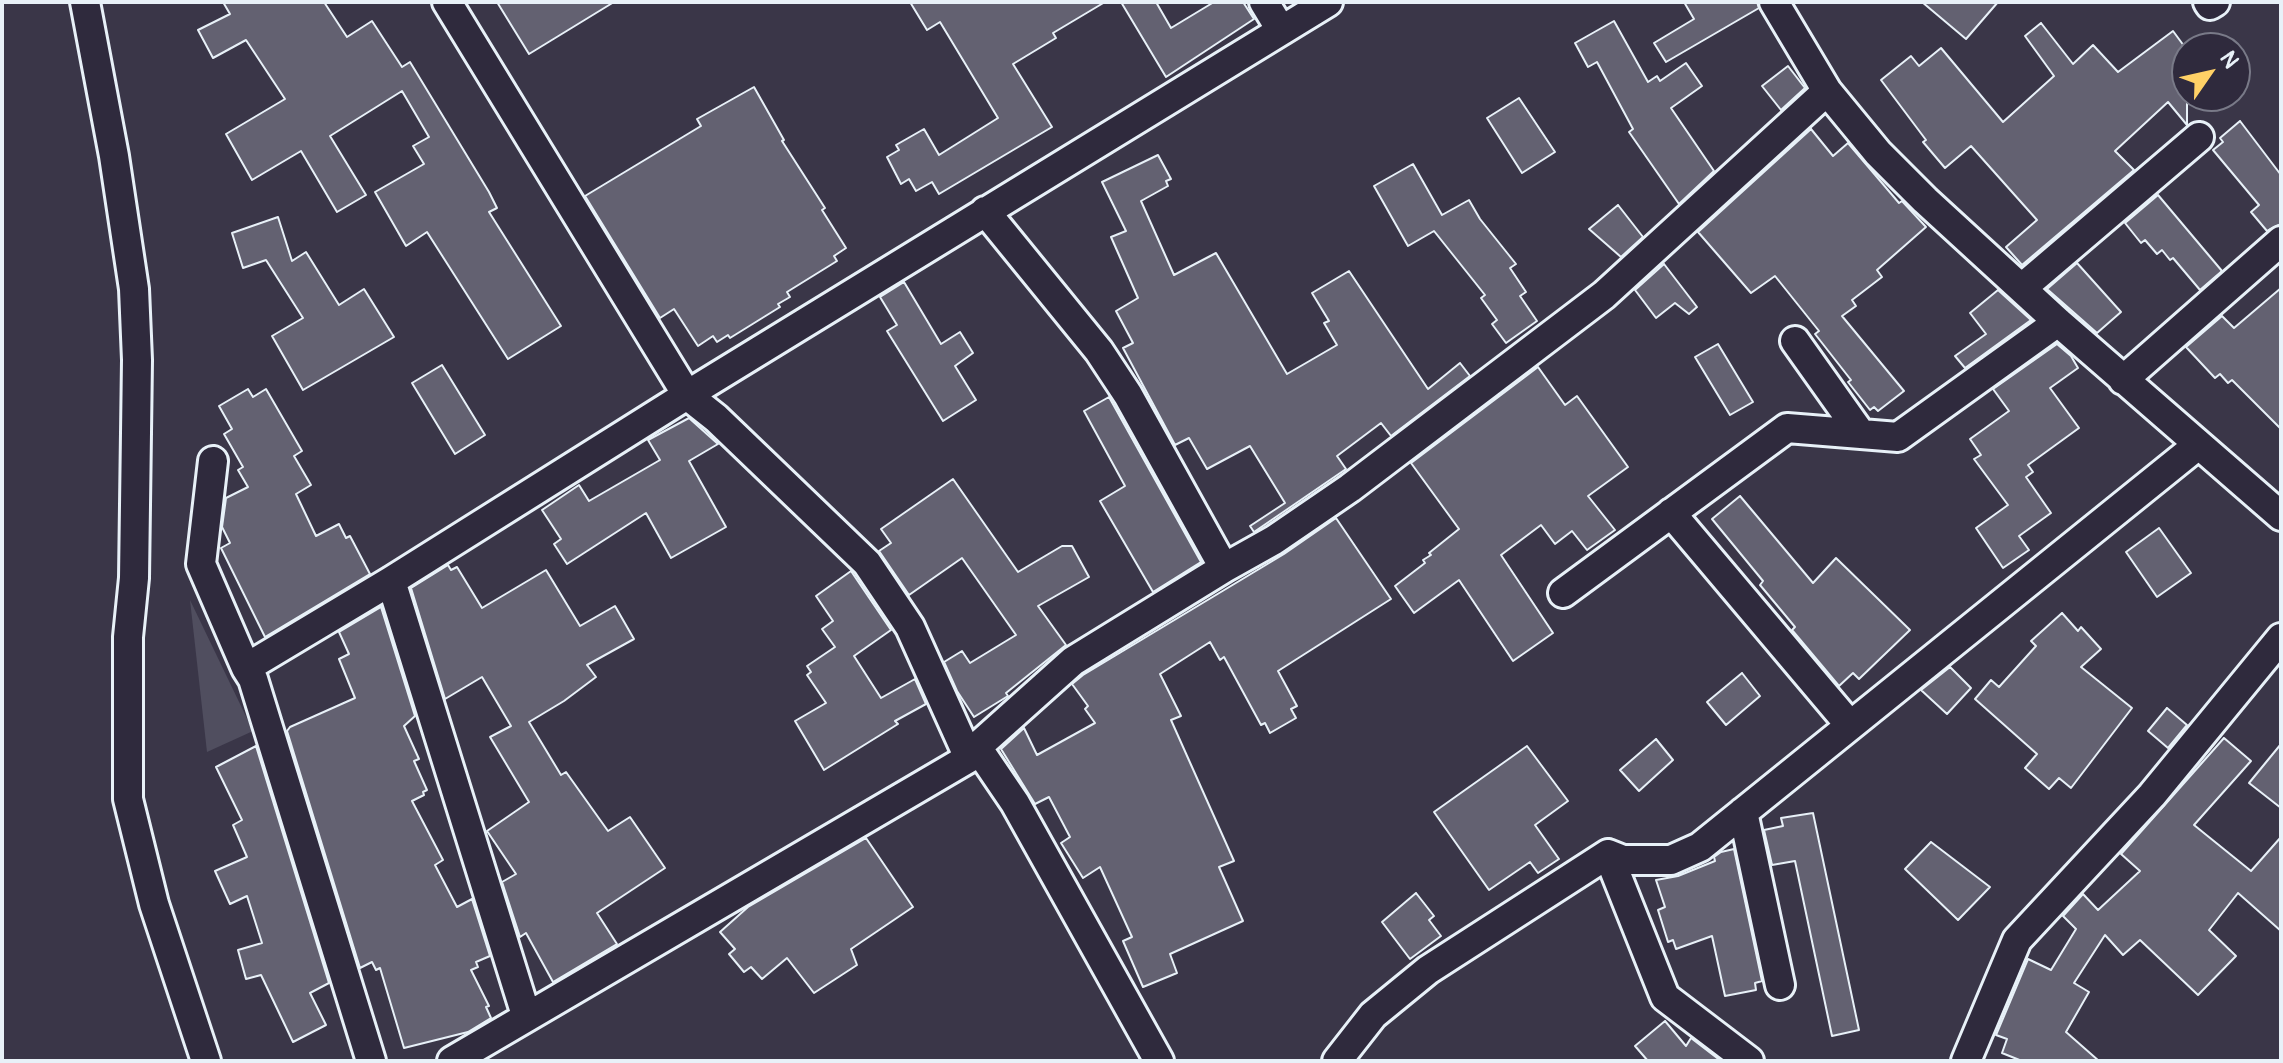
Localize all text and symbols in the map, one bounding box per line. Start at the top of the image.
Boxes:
north arrow [2171,32,2251,112]
text: N [2213,46,2245,74]

